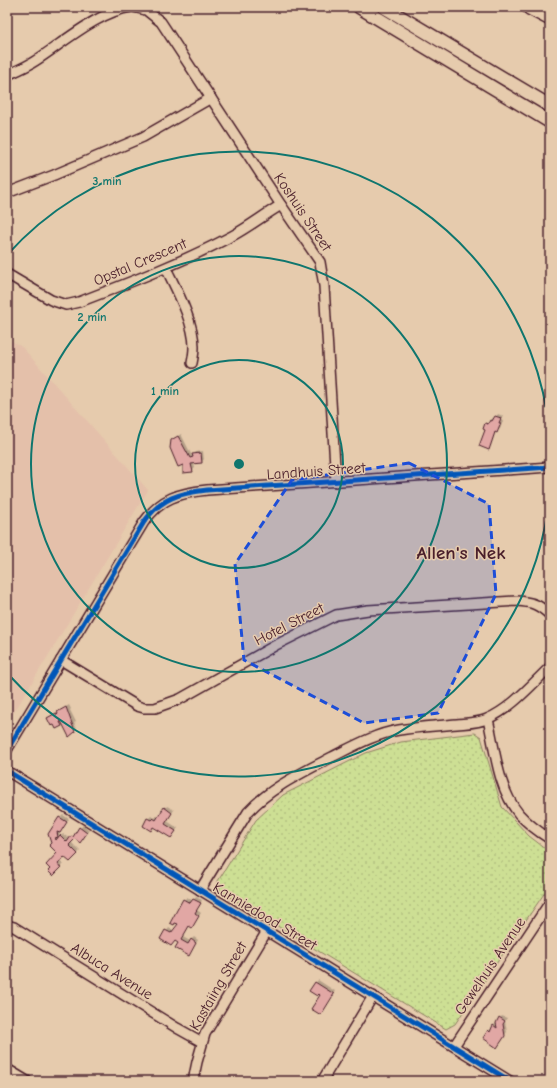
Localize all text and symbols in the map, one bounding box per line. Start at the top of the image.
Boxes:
street label: Koshuis Street [270,169,336,255]
text: 3 min [92,174,122,188]
street label: Opstal Crescent [91,234,190,290]
text: 2 min [77,310,107,324]
text: 1 min [151,384,179,398]
centre of rings [232,457,246,471]
street label: Landhuis Street [266,459,367,483]
district label: Allen's Nek [417,542,506,564]
street label: Hotel Street [251,598,328,649]
street label: Kanniedood Street [210,878,321,954]
street label: Gewelhuis Avenue [451,913,530,1018]
street label: Kastaiing Street [185,938,251,1034]
street label: Albuca Avenue [68,939,157,1004]

